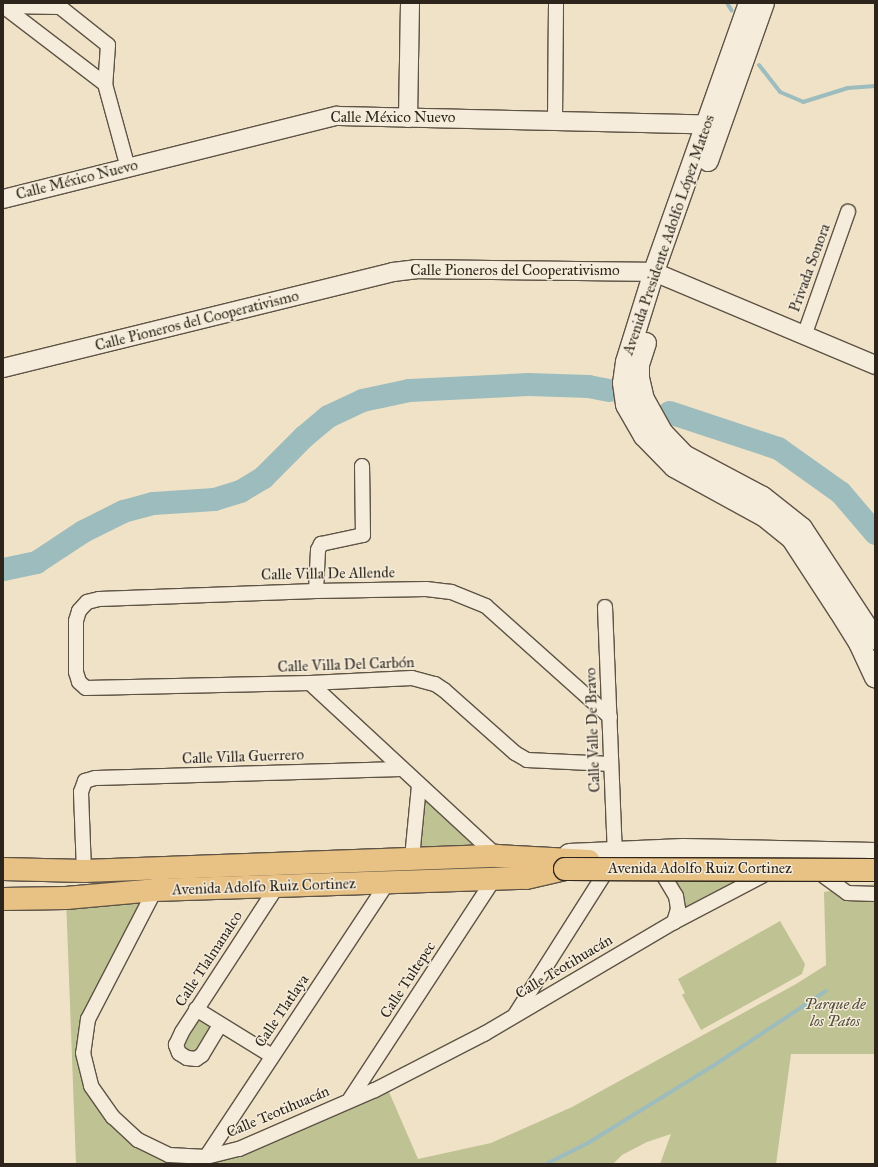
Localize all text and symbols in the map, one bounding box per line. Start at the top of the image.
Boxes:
street label: Calle México Nuevo [330,109,456,127]
street label: Avenida Presidente Adolfo López Mateos [619,113,719,357]
street label: Calle México Nuevo [14,156,140,204]
street label: Privada Sonora [786,221,834,315]
street label: Calle Pioneros del Cooperativismo [410,262,620,280]
street label: Calle Pioneros del Cooperativismo [93,287,301,355]
street label: Calle Villa De Allende [261,564,395,584]
street label: Calle Villa Del Carbón [277,654,415,676]
street label: Calle Valle De Bravo [582,667,604,793]
street label: Calle Villa Guerrero [182,746,304,768]
street label: Avenida Adolfo Ruiz Cortinez [608,860,792,878]
street label: Avenida Adolfo Ruiz Cortinez [172,875,356,899]
street label: Calle Tlalmanalco [171,908,247,1010]
street label: Calle Teotihuacán [512,931,616,1003]
street label: Calle Tultepec [377,938,439,1022]
street label: Calle Tlatlaya [251,971,313,1051]
park label: Parque de los Patos [804,995,866,1030]
street label: Calle Teotihuacán [224,1082,332,1142]

